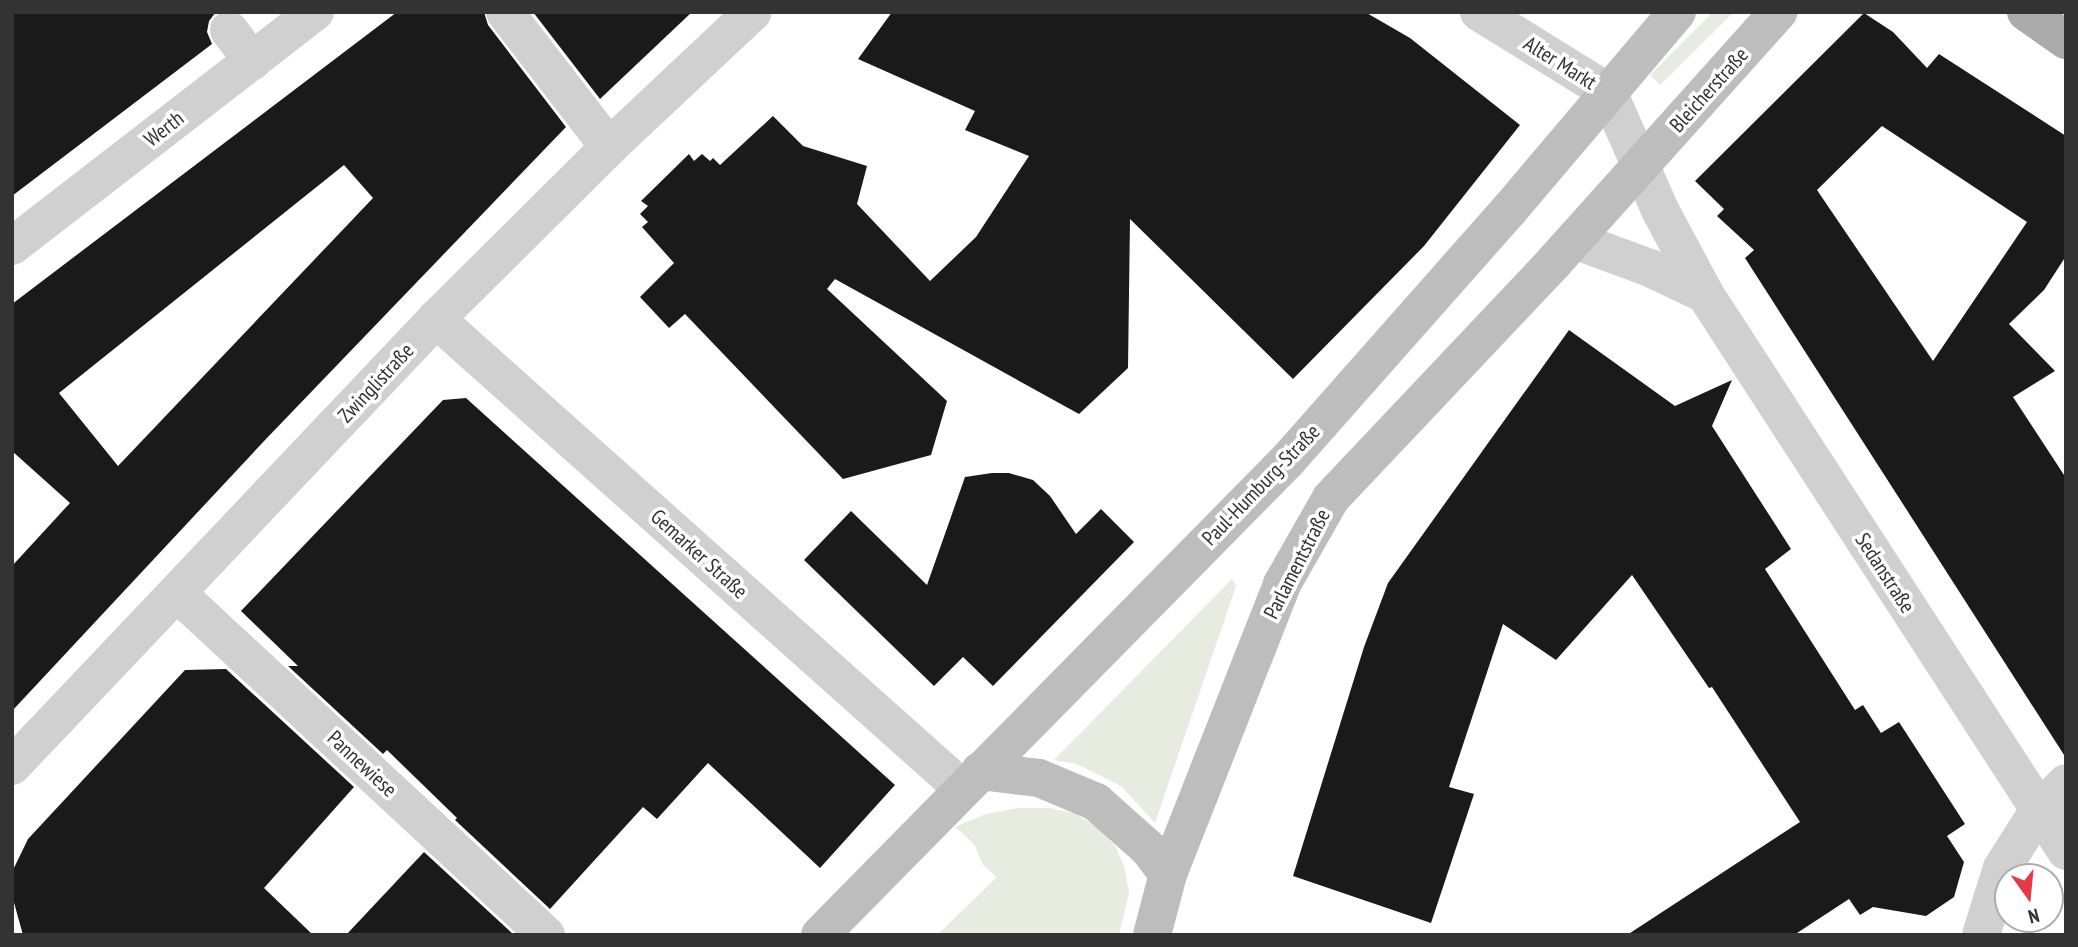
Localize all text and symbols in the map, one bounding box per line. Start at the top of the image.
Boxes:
street label: Alter Markt [1519,31,1601,95]
street label: Bleicherstraße [1664,43,1754,137]
street label: Werth [139,106,189,152]
street label: Zwinglistraße [333,338,419,428]
street label: Paul-Humburg-Straße [1197,419,1325,551]
street label: Gemarker Straße [645,504,753,604]
street label: Parlamentstraße [1259,505,1335,623]
street label: Sedanstraße [1850,528,1920,618]
street label: Pannewiese [322,726,402,802]
north arrow [1994,863,2064,933]
text: N [2026,903,2042,929]

